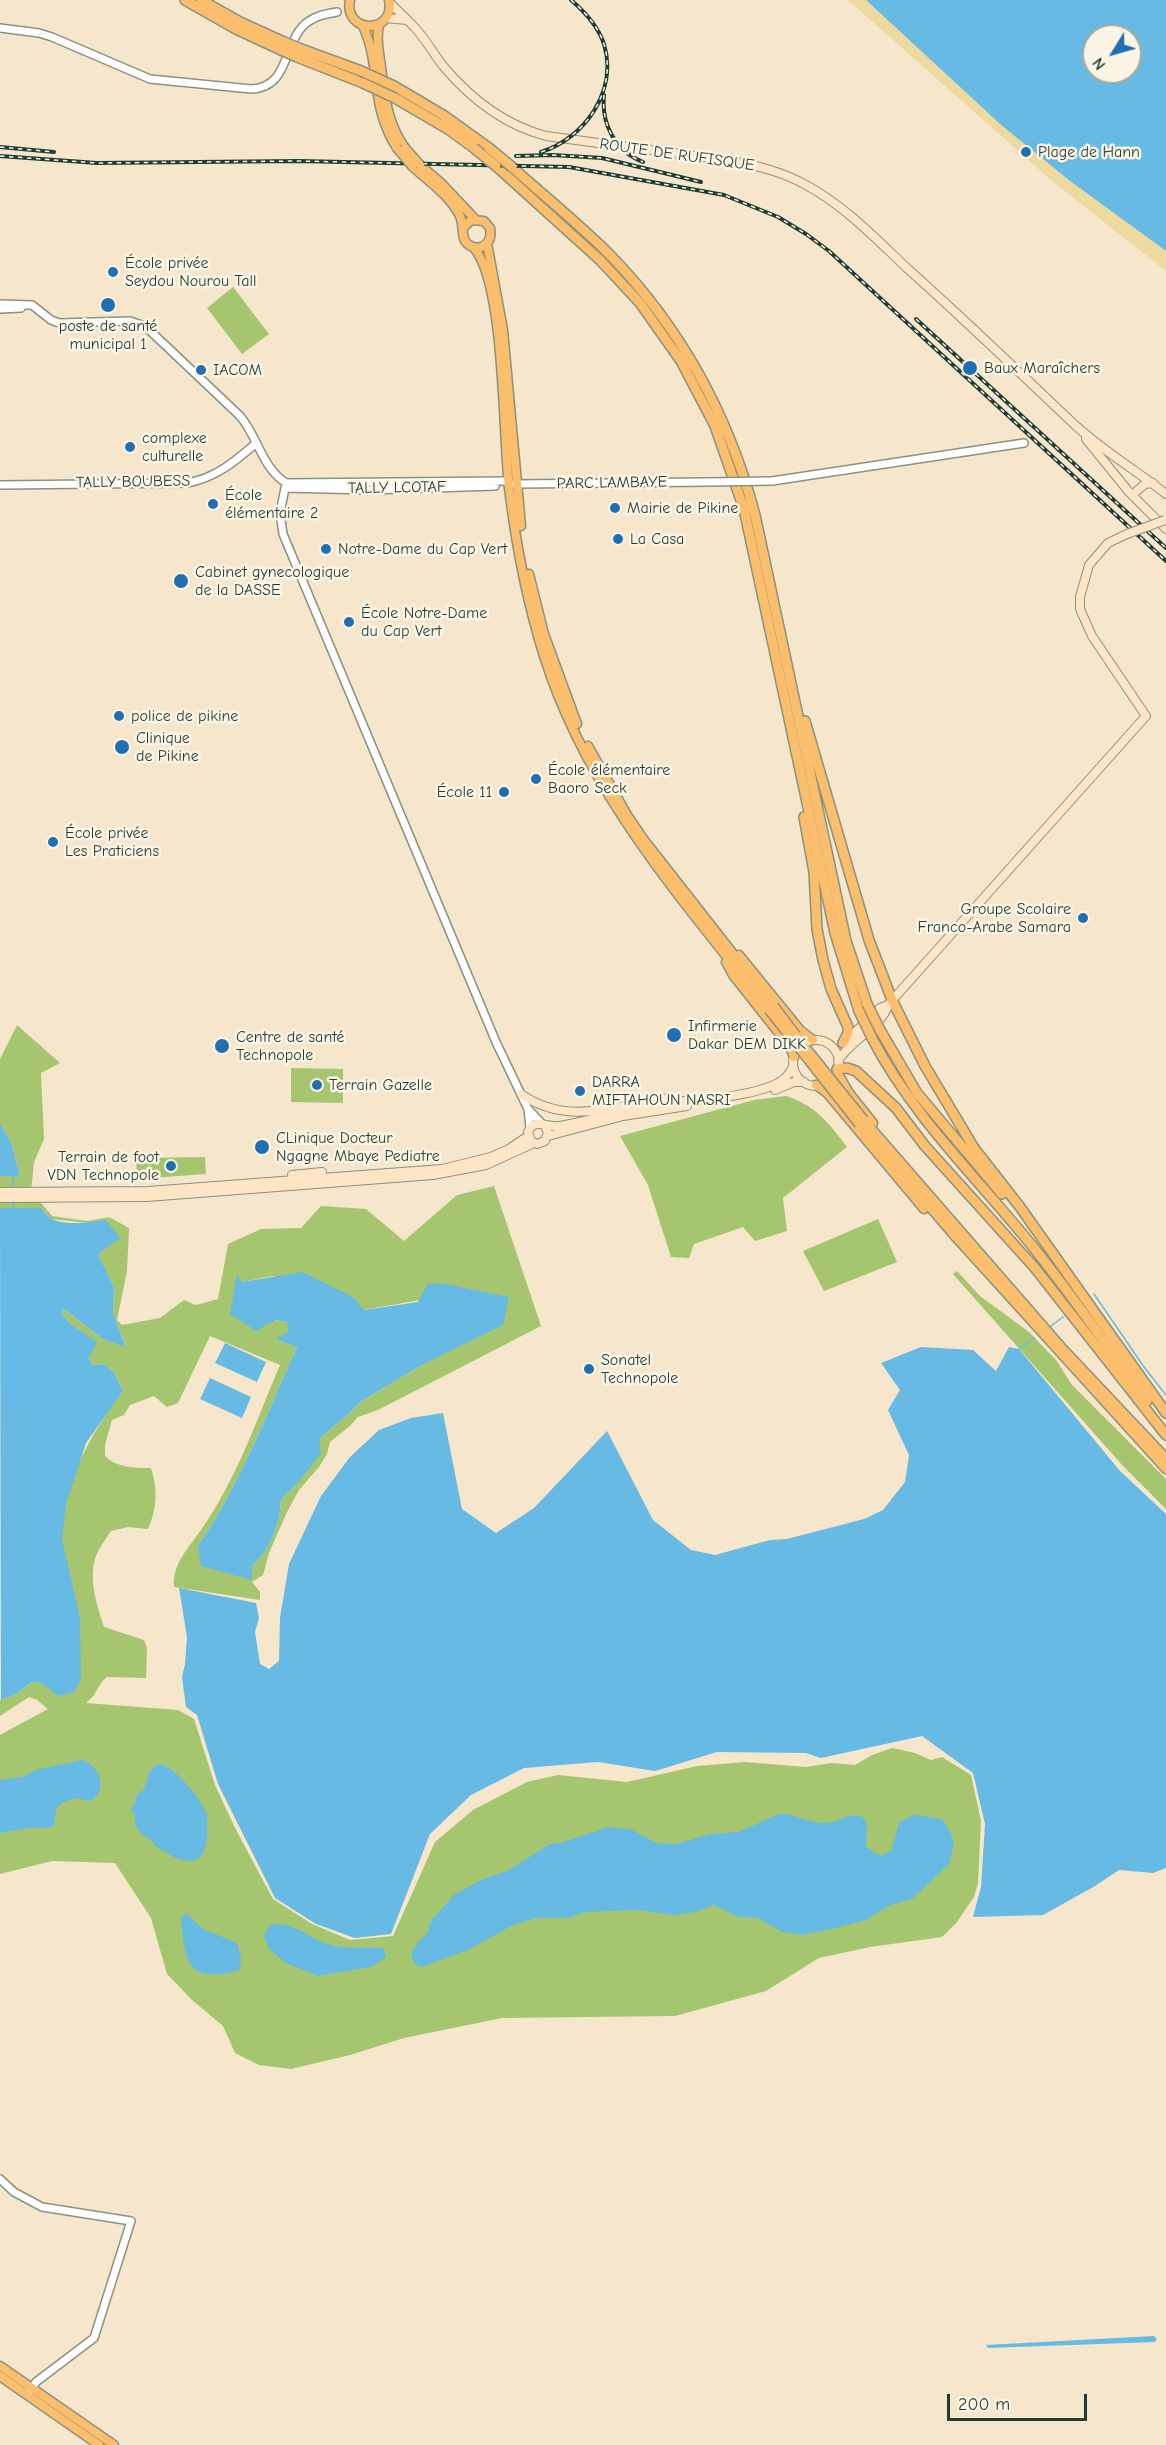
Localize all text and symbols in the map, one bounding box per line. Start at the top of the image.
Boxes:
north arrow [1082,24,1142,84]
text: N [1089,54,1110,73]
street label: ROUTE DE RUFISQUE [598,135,756,175]
place label: Plage de Hann [1038,142,1140,162]
marker: Plage de Hann [1019,145,1033,159]
place label: École privée Seydou Nourou Tall [125,253,257,291]
marker: École privée Seydou Nourou Tall [106,265,120,279]
marker: poste de santé municipal 1 [99,296,117,314]
place label: poste de santé municipal 1 [59,316,157,354]
place label: Baux Maraîchers [984,358,1100,378]
marker: Baux Maraîchers [961,359,979,377]
place label: IACOM [213,360,262,380]
marker: IACOM [194,363,208,377]
place label: complexe culturelle [142,428,207,466]
marker: complexe culturelle [123,440,137,454]
street label: TALLY BOUBESS [76,471,190,493]
street label: PARC LAMBAYE [557,472,667,494]
street label: TALLY LCOTAF [348,478,446,498]
place label: École élémentaire 2 [225,485,318,523]
marker: École élémentaire 2 [206,497,220,511]
place label: Mairie de Pikine [627,498,738,518]
marker: Mairie de Pikine [608,501,622,515]
place label: La Casa [630,529,684,549]
marker: La Casa [611,532,625,546]
place label: Notre-Dame du Cap Vert [338,539,507,559]
marker: Notre-Dame du Cap Vert [319,542,333,556]
place label: Cabinet gynecologique de la DASSE [195,562,349,600]
marker: Cabinet gynecologique de la DASSE [172,572,190,590]
place label: École Notre-Dame du Cap Vert [361,603,487,641]
marker: École Notre-Dame du Cap Vert [342,615,356,629]
place label: police de pikine [131,706,238,726]
marker: police de pikine [112,709,126,723]
place label: Clinique de Pikine [136,728,199,766]
marker: Clinique de Pikine [113,738,131,756]
place label: École élémentaire Baoro Seck [548,760,670,798]
marker: École élémentaire Baoro Seck [529,772,543,786]
place label: École 11 [437,782,492,802]
marker: École 11 [497,785,511,799]
place label: École privée Les Praticiens [65,823,159,861]
marker: École privée Les Praticiens [46,835,60,849]
place label: Groupe Scolaire Franco-Arabe Samara [918,899,1071,937]
marker: Groupe Scolaire Franco-Arabe Samara [1076,911,1090,925]
place label: Infirmerie Dakar DEM DIKK [688,1016,806,1054]
marker: Infirmerie Dakar DEM DIKK [665,1026,683,1044]
place label: Centre de santé Technopole [236,1027,344,1065]
marker: Centre de santé Technopole [213,1037,231,1055]
place label: DARRA MIFTAHOUN NASRI [592,1072,730,1110]
place label: Terrain Gazelle [329,1075,432,1095]
marker: Terrain Gazelle [310,1078,324,1092]
marker: DARRA MIFTAHOUN NASRI [573,1084,587,1098]
place label: CLinique Docteur Ngagne Mbaye Pediatre [276,1128,440,1166]
marker: CLinique Docteur Ngagne Mbaye Pediatre [253,1138,271,1156]
place label: Terrain de foot VDN Technopole [47,1147,159,1185]
marker: Terrain de foot VDN Technopole [164,1159,178,1173]
place label: Sonatel Technopole [601,1350,678,1388]
marker: Sonatel Technopole [582,1362,596,1376]
scale bar [950,2382,1090,2420]
text: 200 m [958,2394,1010,2415]

